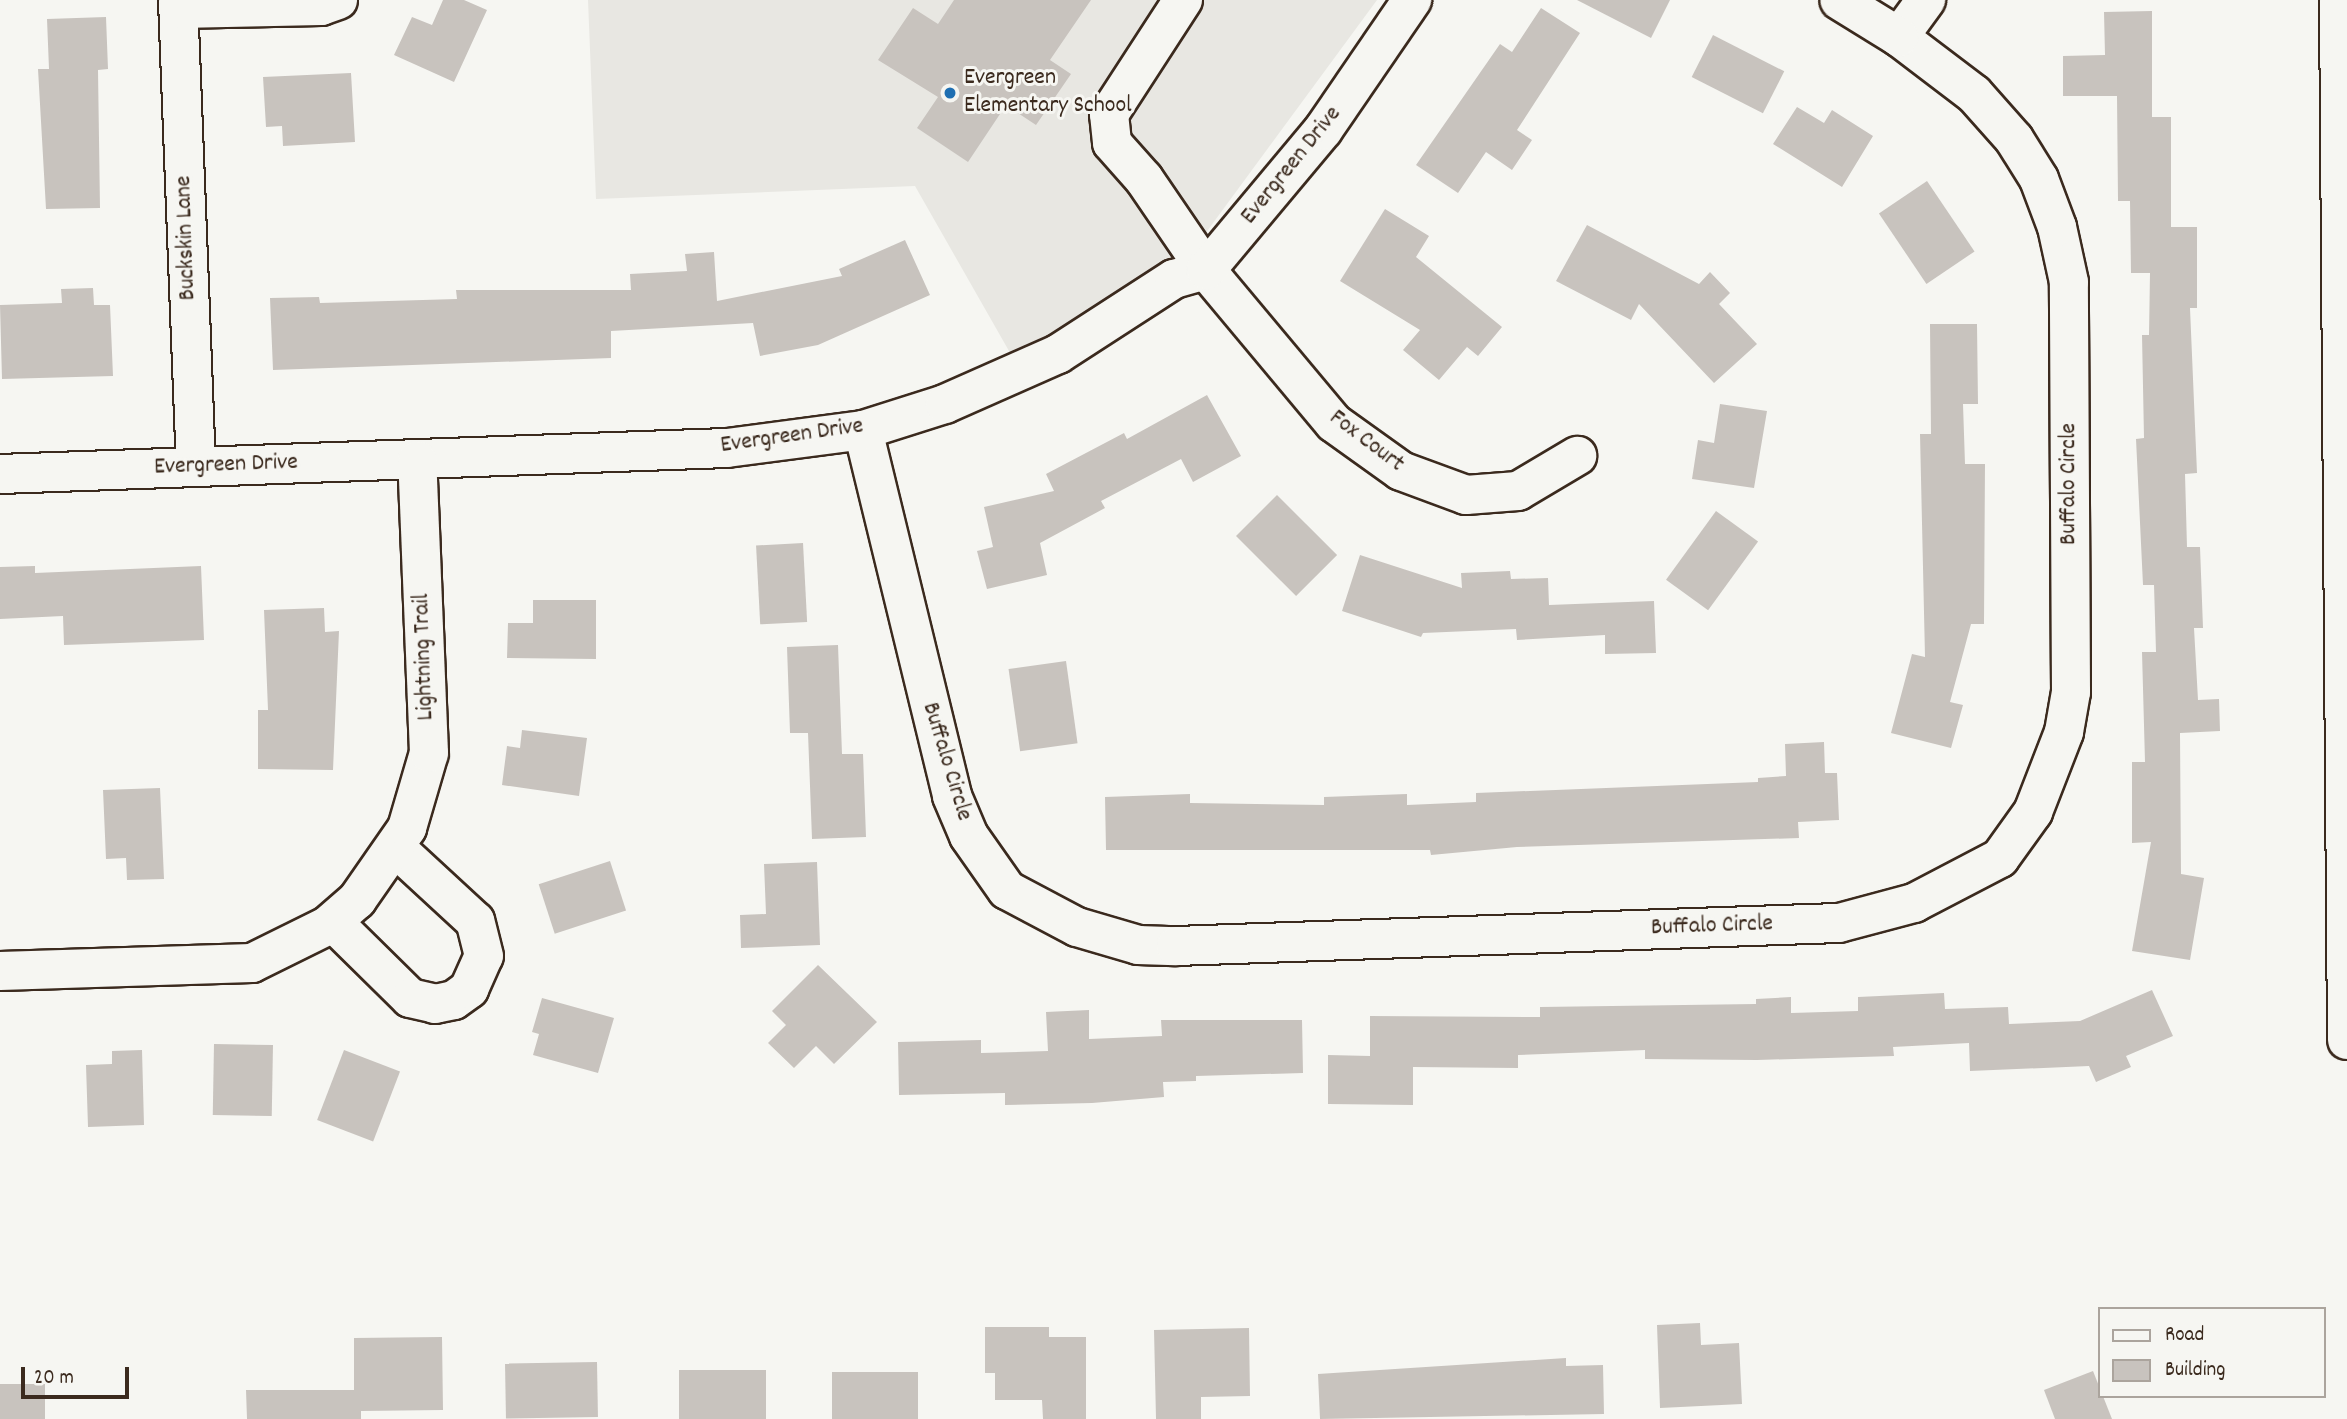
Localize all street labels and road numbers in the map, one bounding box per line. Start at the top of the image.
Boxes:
street label: Evergreen Drive [1236,101,1348,231]
street label: Buckskin Lane [170,175,204,301]
street label: Fox Court [1323,404,1409,480]
street label: Evergreen Drive [719,413,865,461]
street label: Buffalo Circle [2056,423,2084,545]
street label: Evergreen Drive [154,449,298,483]
street label: Lightning Trail [408,593,442,721]
street label: Buffalo Circle [914,699,978,825]
street label: Buffalo Circle [1650,910,1774,944]

